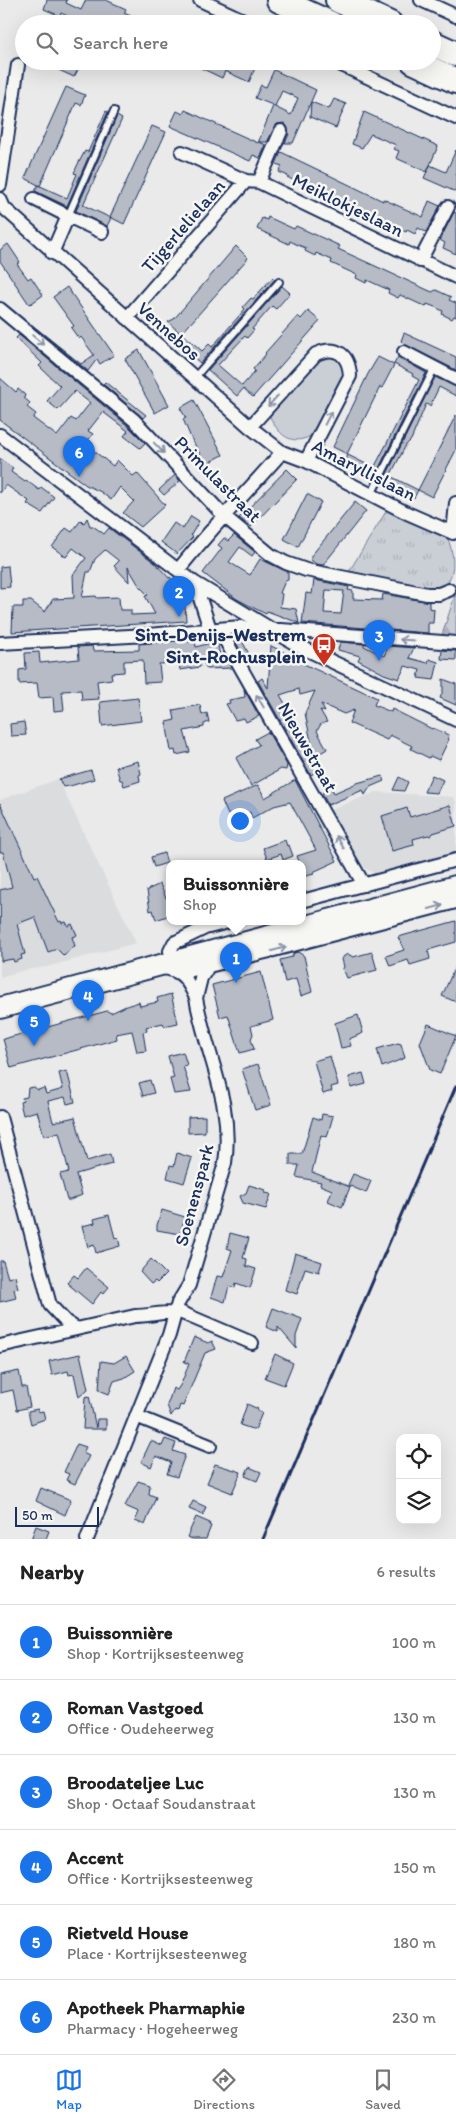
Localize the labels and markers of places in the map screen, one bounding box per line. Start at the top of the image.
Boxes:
pin: 6 [63,436,95,477]
pin: 2 [163,576,195,617]
pin: 3 [363,620,395,661]
place label: Sint-Denijs-Westrem Sint-Rochusplein [135,623,307,668]
bus stop icon: Sint-Denijs-Westrem Sint-Rochusplein [311,632,337,666]
pin: 1 [220,942,252,983]
pin: 4 [72,980,104,1021]
pin: 5 [18,1005,50,1046]

